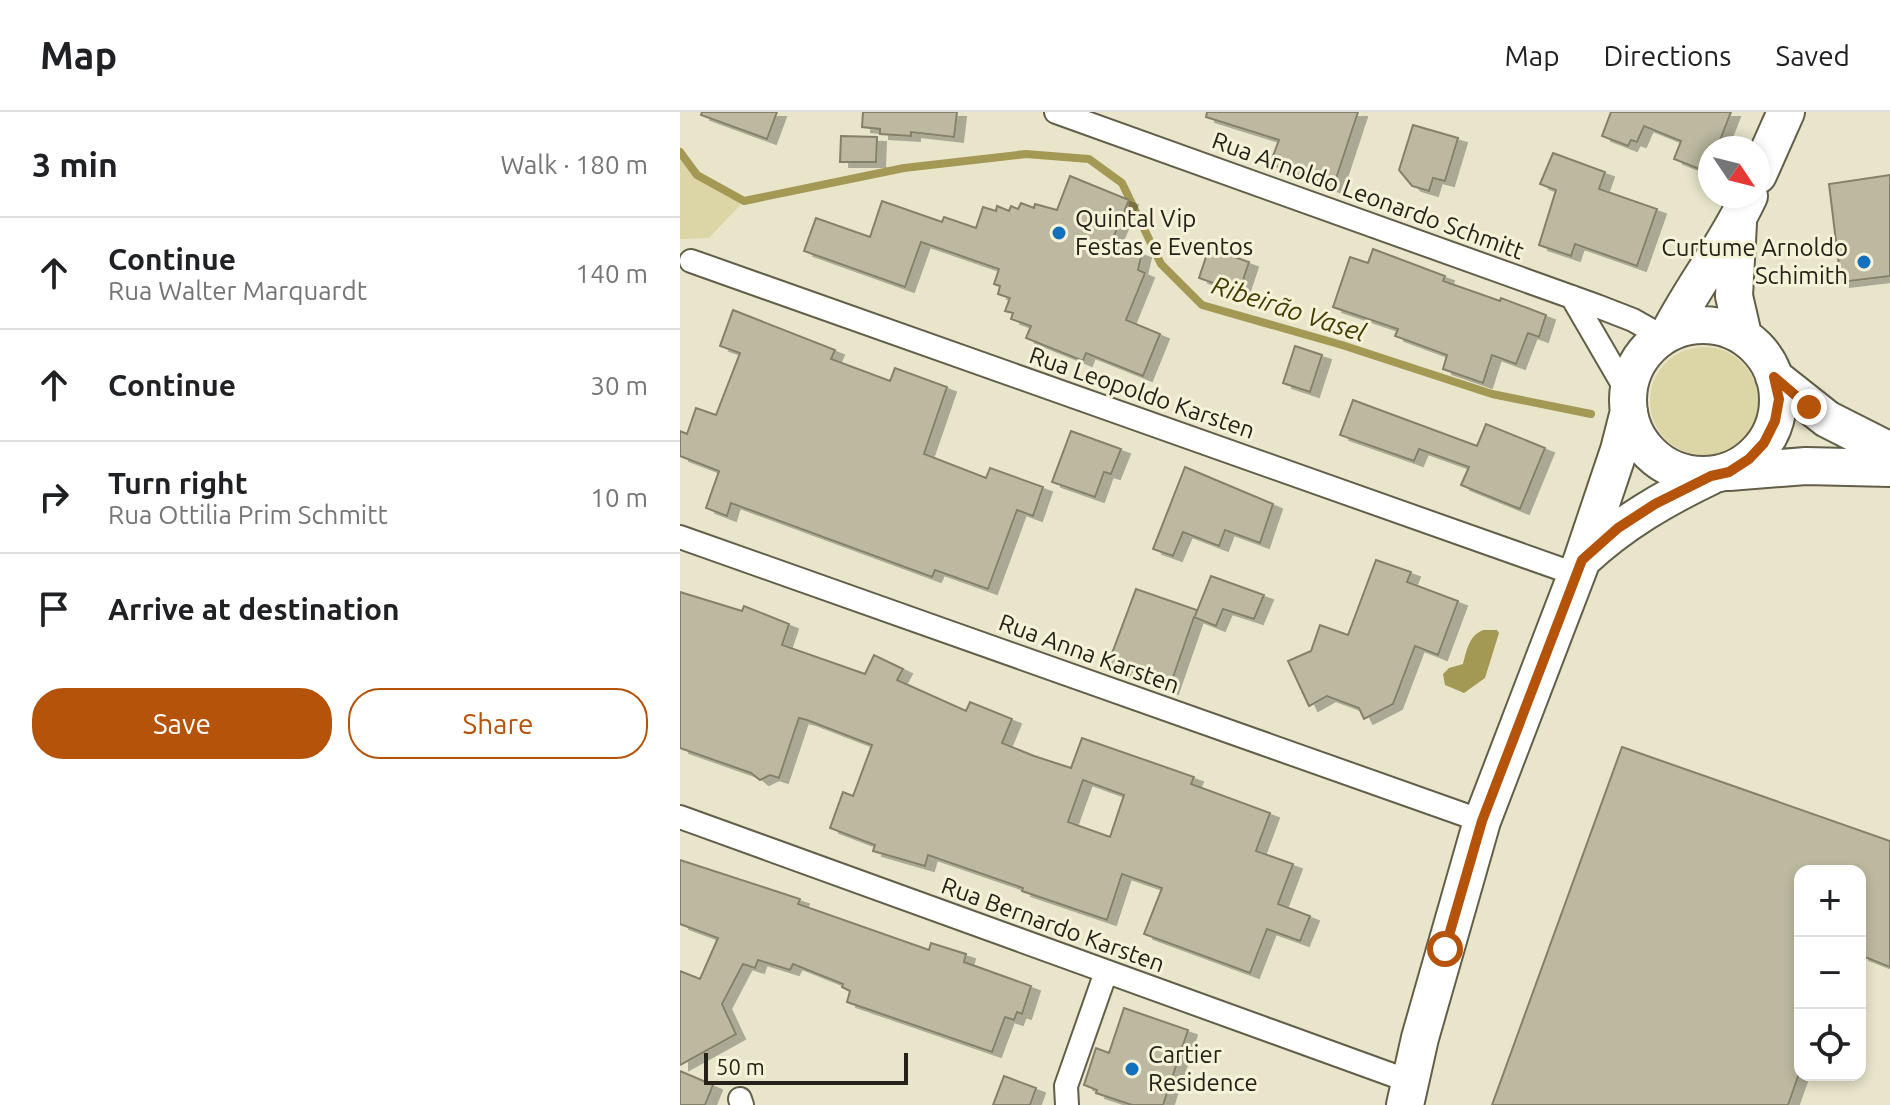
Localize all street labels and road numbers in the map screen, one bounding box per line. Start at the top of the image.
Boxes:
street label: Rua Arnoldo Leonardo Schmitt [1209,126,1528,265]
street label: Rua Leopoldo Karsten [1026,341,1258,444]
street label: Rua Anna Karsten [995,608,1183,699]
street label: Rua Bernardo Karsten [938,872,1168,977]

